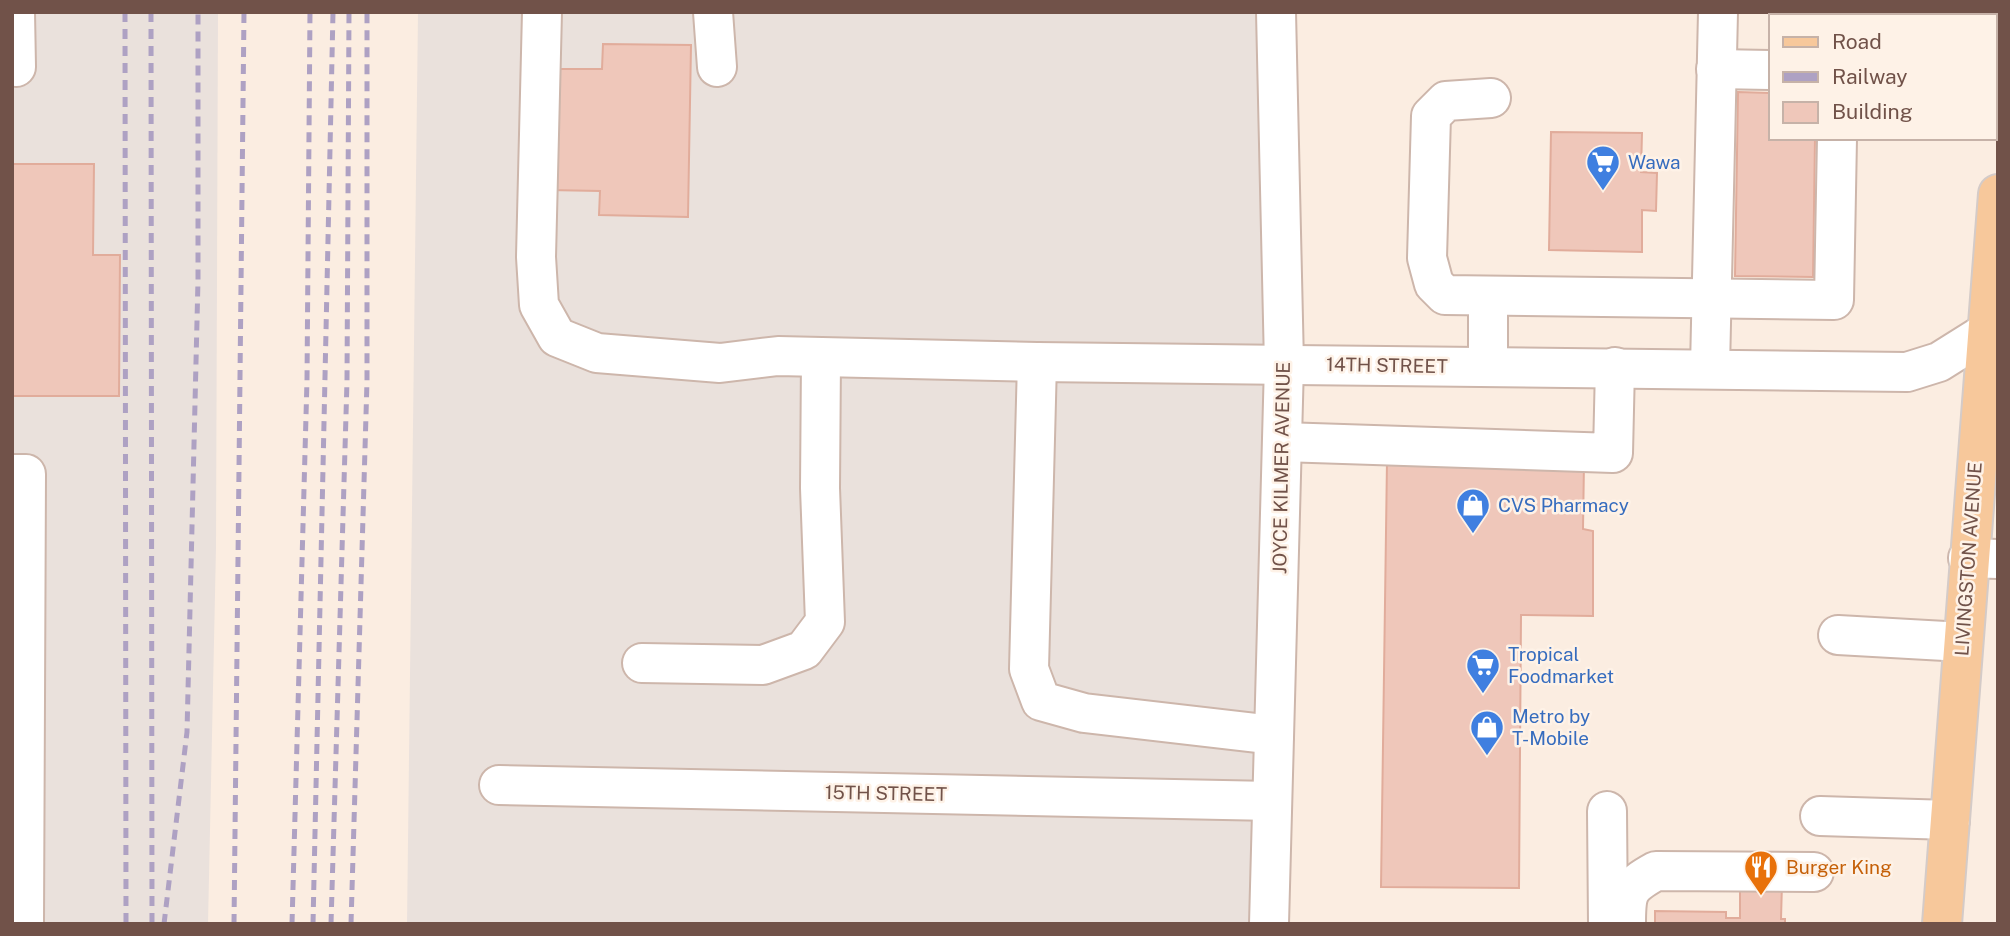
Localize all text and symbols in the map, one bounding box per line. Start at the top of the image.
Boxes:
legend [1769,14,1996,140]
text: Road [1832,29,1882,54]
text: Railway [1832,64,1908,89]
text: Building [1832,99,1913,124]
supermarket icon: Wawa [1584,143,1622,192]
place label: Wawa [1628,151,1681,173]
street label: 14TH STREET [1326,353,1448,377]
street label: JOYCE KILMER AVENUE [1268,362,1294,574]
street label: LIVINGSTON AVENUE [1950,461,1986,657]
shop icon: CVS Pharmacy [1454,486,1492,535]
place label: CVS Pharmacy [1498,494,1629,516]
place label: Tropical Foodmarket [1508,643,1614,687]
supermarket icon: Tropical Foodmarket [1464,646,1502,695]
place label: Metro by T-Mobile [1512,705,1590,749]
shop icon: Metro by T-Mobile [1468,708,1506,757]
street label: 15TH STREET [825,781,947,805]
restaurant icon: Burger King [1742,848,1780,897]
place label: Burger King [1786,856,1892,878]

